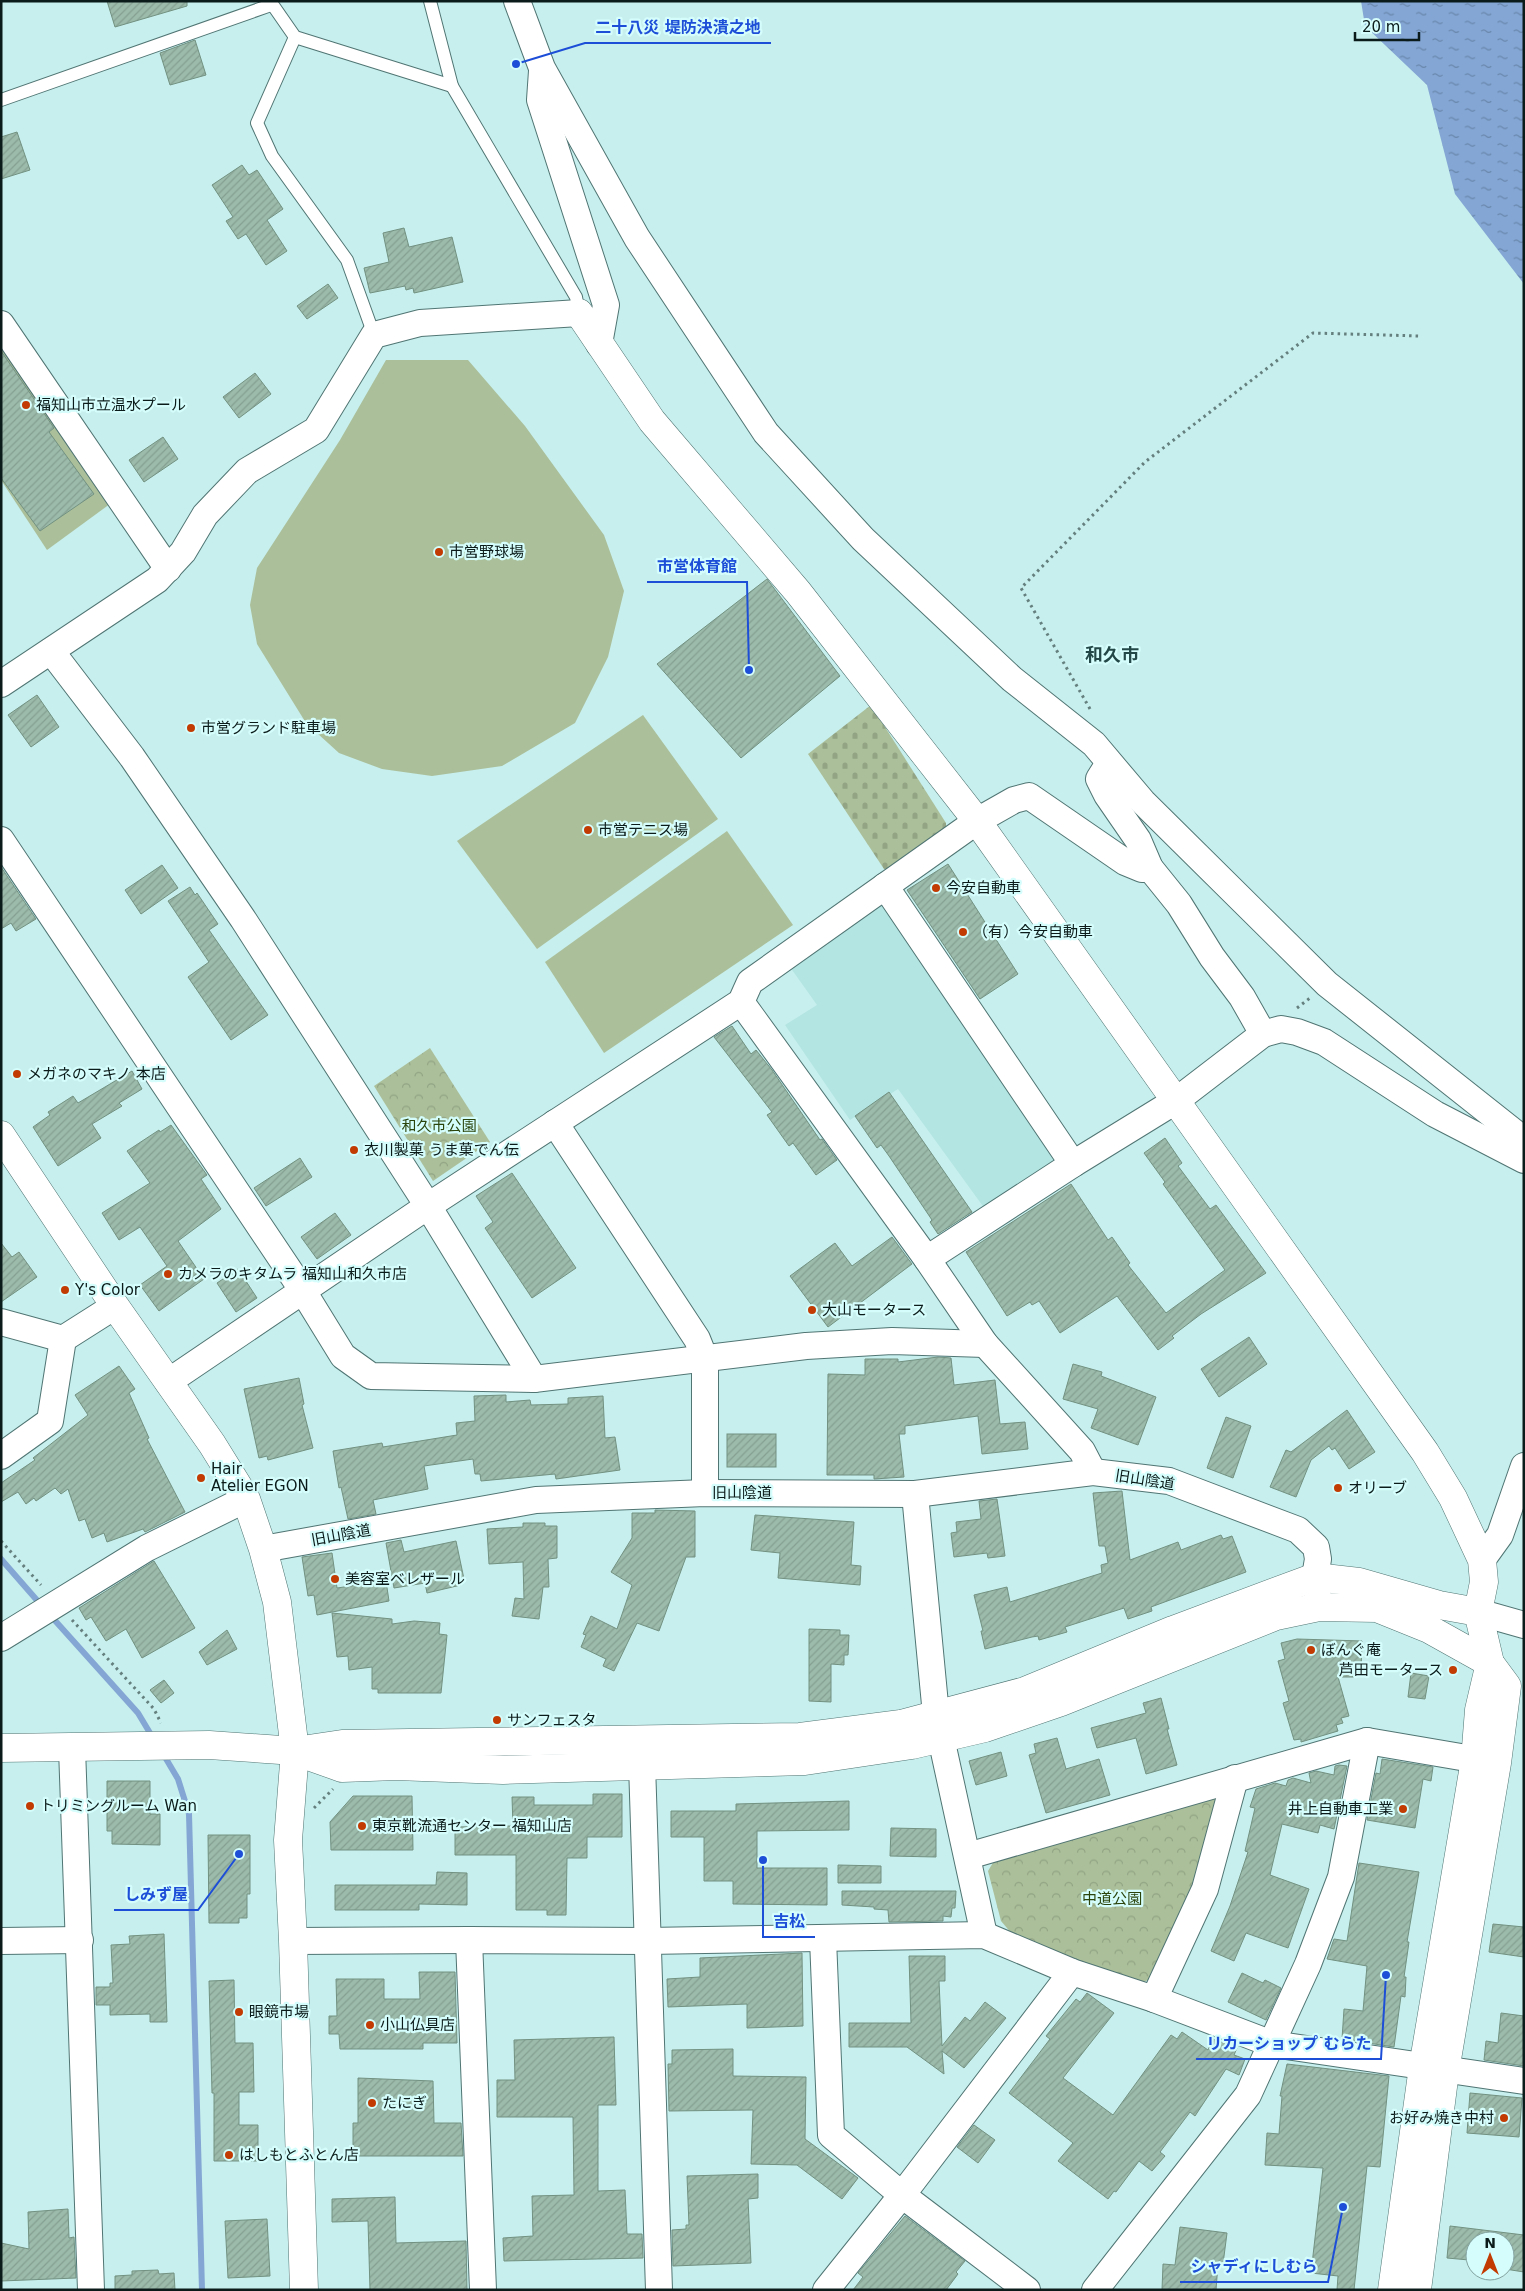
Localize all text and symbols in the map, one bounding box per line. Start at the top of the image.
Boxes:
scale bar [1355,10,1419,42]
callout: 二十八災 堤防決潰之地 [585,12,771,43]
text: 二十八災 堤防決潰之地 [595,18,761,37]
text: 20 m [1362,18,1400,36]
place label: 福知山市立温水プール [36,396,186,414]
marker: 福知山市立温水プール [20,399,32,411]
place label: 市営野球場 [449,543,524,561]
marker: 市営野球場 [433,546,445,558]
callout: 市営体育館 [647,551,747,582]
text: 市営体育館 [657,557,737,576]
district label: 和久市 [1085,644,1139,665]
place label: 市営グランド駐車場 [201,719,336,737]
marker: 市営グランド駐車場 [185,722,197,734]
place label: 市営テニス場 [598,821,688,839]
marker: 市営テニス場 [582,824,594,836]
place label: 今安自動車 [946,879,1021,897]
marker: 今安自動車 [930,882,942,894]
place label: （有）今安自動車 [973,923,1093,941]
marker: （有）今安自動車 [957,926,969,938]
place label: メガネのマキノ 本店 [27,1065,166,1083]
marker: メガネのマキノ 本店 [11,1068,23,1080]
park label: 和久市公園 [401,1117,477,1135]
place label: 衣川製菓 うま菓でん伝 [364,1141,519,1159]
marker: 衣川製菓 うま菓でん伝 [348,1144,360,1156]
place label: カメラのキタムラ 福知山和久市店 [178,1265,407,1283]
marker: カメラのキタムラ 福知山和久市店 [162,1268,174,1280]
place label: Y's Color [74,1281,141,1299]
marker: Y's Color [59,1284,71,1296]
place label: 大山モータース [822,1301,926,1319]
marker: 大山モータース [806,1304,818,1316]
place label: Hair Atelier EGON [211,1460,309,1495]
street label: 旧山陰道 [1114,1466,1176,1494]
marker: Hair Atelier EGON [195,1472,207,1484]
place label: オリーブ [1348,1479,1407,1497]
marker: オリーブ [1332,1482,1344,1494]
street label: 旧山陰道 [712,1484,772,1502]
street label: 旧山陰道 [310,1521,372,1549]
place label: 美容室ベレザール [345,1570,465,1588]
marker: 美容室ベレザール [329,1573,341,1585]
place label: ぼんぐ庵 [1321,1641,1381,1659]
marker: ぼんぐ庵 [1305,1644,1317,1656]
place label: 芦田モータース [1339,1661,1443,1679]
marker: 芦田モータース [1447,1664,1459,1676]
place label: サンフェスタ [507,1711,597,1729]
marker: サンフェスタ [491,1714,503,1726]
place label: トリミングルーム Wan [40,1797,197,1815]
marker: トリミングルーム Wan [24,1800,36,1812]
place label: 井上自動車工業 [1288,1800,1393,1818]
marker: 井上自動車工業 [1397,1803,1409,1815]
place label: 東京靴流通センター 福知山店 [372,1817,572,1835]
marker: 東京靴流通センター 福知山店 [356,1820,368,1832]
callout: しみず屋 [114,1879,198,1910]
text: しみず屋 [124,1885,188,1904]
park label: 中道公園 [1082,1890,1142,1908]
callout: 吉松 [763,1906,815,1937]
text: 吉松 [773,1912,805,1931]
place label: 眼鏡市場 [249,2003,309,2021]
marker: 眼鏡市場 [233,2006,245,2018]
place label: 小山仏具店 [380,2016,455,2034]
marker: 小山仏具店 [364,2019,376,2031]
callout: リカーショップ むらた [1196,2028,1381,2059]
text: リカーショップ むらた [1206,2034,1372,2053]
place label: たにぎ [382,2094,427,2112]
marker: たにぎ [366,2097,378,2109]
place label: お好み焼き中村 [1389,2109,1494,2127]
marker: お好み焼き中村 [1498,2112,1510,2124]
place label: はしもとふとん店 [239,2146,359,2164]
marker: はしもとふとん店 [223,2149,235,2161]
north arrow [1465,2231,1515,2281]
text: N [1484,2235,1496,2251]
callout: シャディにしむら [1180,2251,1328,2282]
text: シャディにしむら [1191,2257,1317,2276]

